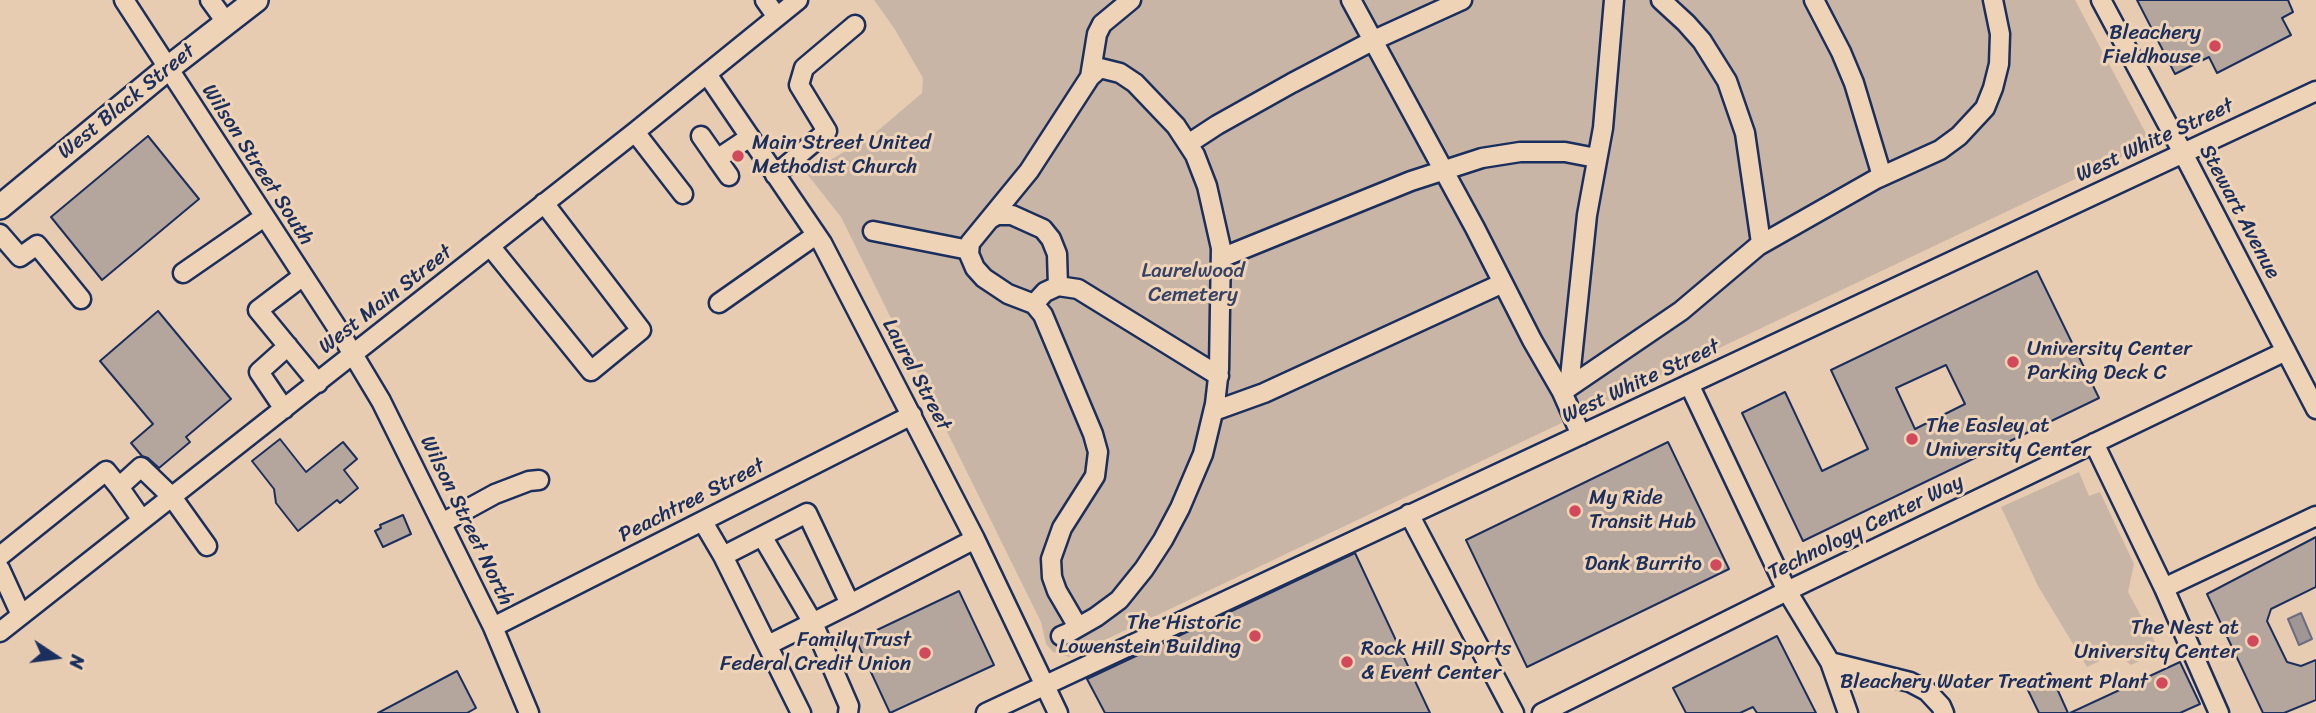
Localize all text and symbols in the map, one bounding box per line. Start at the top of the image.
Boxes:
place label: Bleachery Fieldhouse [2103,21,2201,71]
marker: Bleachery Fieldhouse [2207,38,2223,54]
street label: West Black Street [53,39,201,165]
street label: Wilson Street South [196,80,318,250]
street label: West White Street [2072,94,2238,188]
place label: Main Street United Methodist Church [752,131,931,181]
street label: Stewart Avenue [2193,141,2285,283]
marker: Main Street United Methodist Church [730,148,746,164]
street label: West Main Street [314,240,458,360]
park label: Laurelwood Cemetery [1141,259,1245,309]
street label: Laurel Street [876,315,956,435]
street label: West White Street [1558,335,1724,429]
place label: University Center Parking Deck C [2027,337,2192,387]
marker: University Center Parking Deck C [2005,354,2021,370]
place label: The Easley at University Center [1926,414,2091,464]
marker: The Easley at University Center [1904,431,1920,447]
street label: Wilson Street North [414,432,518,610]
street label: Peachtree Street [615,453,769,549]
street label: Technology Center Way [1764,470,1968,586]
place label: My Ride Transit Hub [1589,486,1696,536]
marker: My Ride Transit Hub [1567,503,1583,519]
place label: Dank Burrito [1585,552,1702,578]
marker: Dank Burrito [1708,557,1724,573]
place label: The Historic Lowenstein Building [1058,611,1241,661]
place label: The Nest at University Center [2074,616,2239,666]
north arrow [21,622,91,692]
place label: Family Trust Federal Credit Union [720,628,911,678]
marker: The Historic Lowenstein Building [1247,628,1263,644]
marker: The Nest at University Center [2245,633,2261,649]
place label: Rock Hill Sports & Event Center [1361,637,1511,687]
marker: Family Trust Federal Credit Union [917,645,933,661]
text: N [59,652,95,672]
marker: Rock Hill Sports & Event Center [1339,654,1355,670]
place label: Bleachery Water Treatment Plant [1840,670,2148,696]
marker: Bleachery Water Treatment Plant [2154,675,2170,691]

